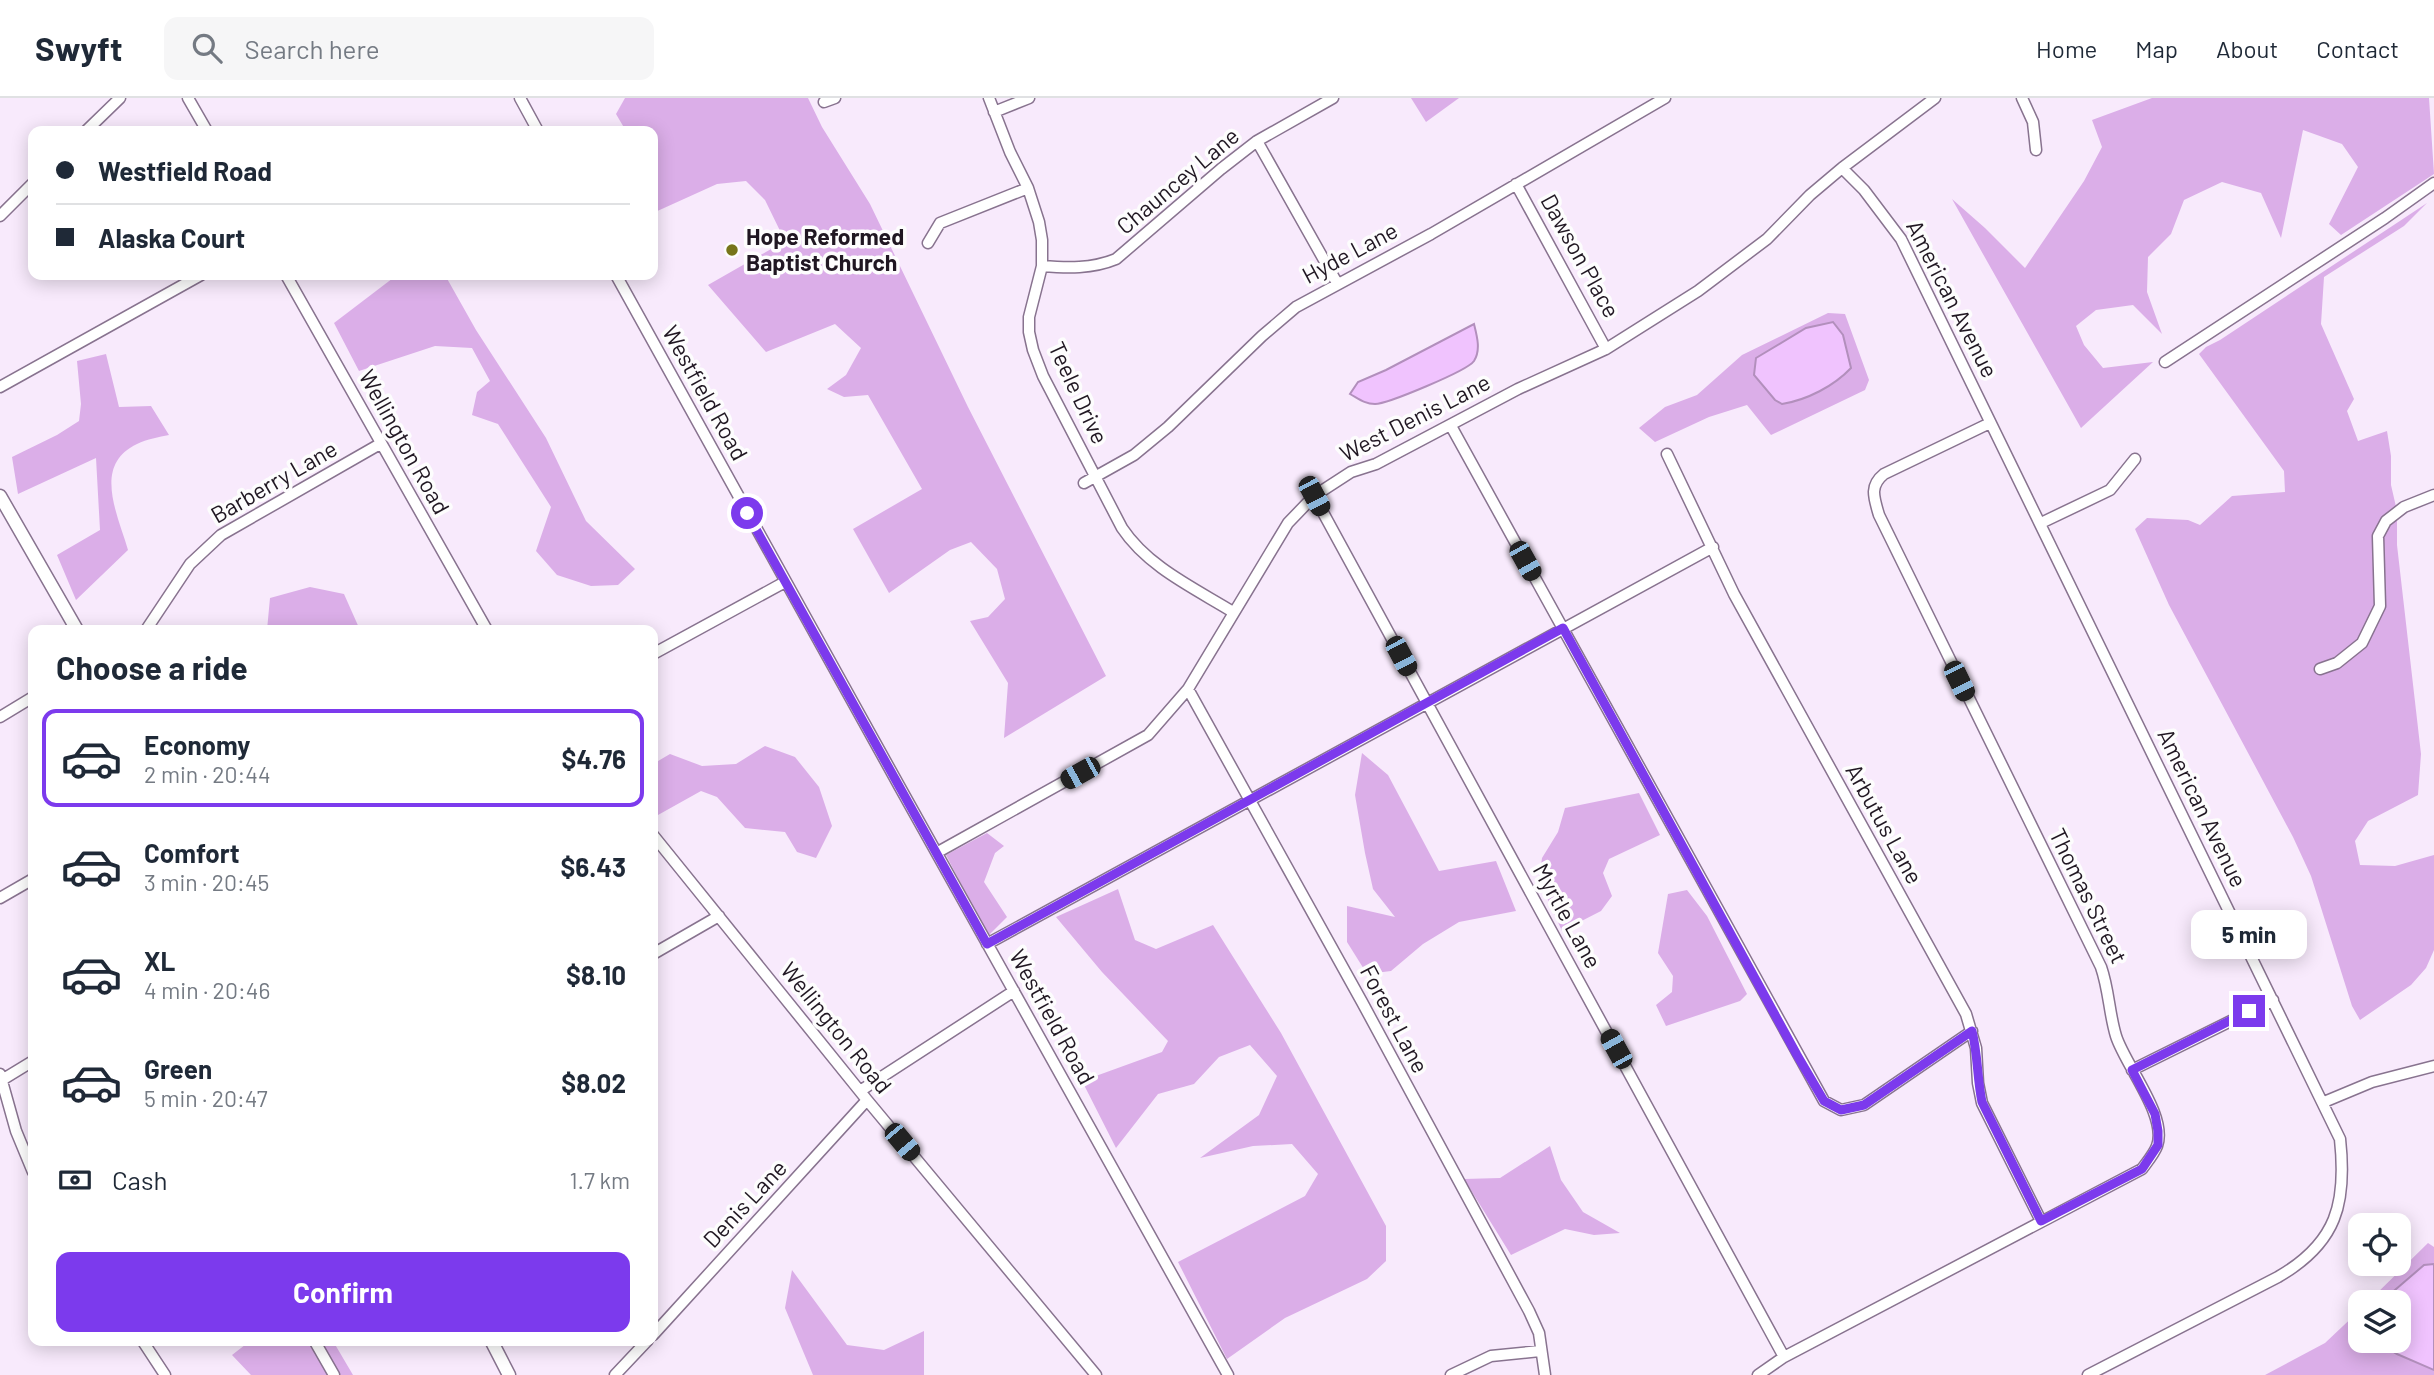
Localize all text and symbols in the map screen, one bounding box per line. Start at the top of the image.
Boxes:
search box [164,17,654,80]
text: Swyft [35,28,122,68]
icon: search [188,29,226,67]
text: Search here [244,33,380,64]
text: Home [2036,34,2097,63]
text: Map [2135,34,2178,63]
text: About [2216,34,2278,63]
text: Contact [2316,34,2399,63]
street label: Chauncey Lane [1111,121,1244,240]
text: Westfield Road [98,155,272,186]
street label: Dawson Place [1535,189,1626,322]
street label: Hyde Lane [1297,215,1402,289]
street label: American Avenue [1901,215,2005,382]
text: Alaska Court [98,222,245,253]
place label: Hope Reformed Baptist Church [746,222,904,276]
marker: Hope Reformed Baptist Church [724,242,740,258]
street label: Westfield Road [657,320,755,465]
street label: Teele Drive [1043,337,1115,448]
street label: Wellington Road [354,364,456,519]
street label: West Denis Lane [1335,367,1494,467]
street label: Barberry Lane [205,434,342,529]
car [1295,473,1334,519]
route start [731,497,763,529]
car [1506,538,1545,584]
car [1382,633,1421,679]
text: Choose a ride [56,648,248,686]
car [1941,658,1978,704]
street label: American Avenue [2152,724,2253,892]
icon: car [60,727,123,790]
text: Economy [144,729,250,760]
text: $4.76 [562,743,626,774]
car [1057,754,1104,792]
street label: Arbutus Lane [1840,759,1929,888]
text: 2 min · 20:44 [144,760,271,788]
street label: Thomas Street [2044,823,2134,968]
icon: car [60,835,123,898]
text: Comfort [144,837,240,868]
text: $6.43 [560,851,626,882]
street label: Myrtle Lane [1528,858,1608,973]
text: 3 min · 20:45 [144,868,269,896]
callout: 5 min [2191,909,2307,958]
text: 5 min [2222,920,2276,948]
icon: car [60,943,123,1006]
street label: Westfield Road [1004,944,1102,1089]
text: XL [144,945,175,976]
street label: Wellington Road [775,956,898,1099]
text: $8.10 [566,959,626,990]
street label: Forest Lane [1355,960,1435,1077]
text: 4 min · 20:46 [144,976,270,1004]
route end [2233,995,2265,1027]
car [1597,1026,1636,1072]
icon: car [60,1051,123,1114]
text: Green [144,1053,212,1084]
text: $8.02 [561,1067,626,1098]
text: 5 min · 20:47 [144,1084,268,1112]
car [881,1119,924,1165]
street label: Denis Lane [697,1154,792,1253]
icon: cash [56,1161,94,1199]
text: Cash [112,1164,167,1195]
text: 1.7 km [570,1166,630,1194]
map controls [2348,1213,2411,1353]
button: locate [2348,1213,2411,1276]
button: Confirm [56,1252,630,1332]
button: layers [2348,1290,2411,1353]

